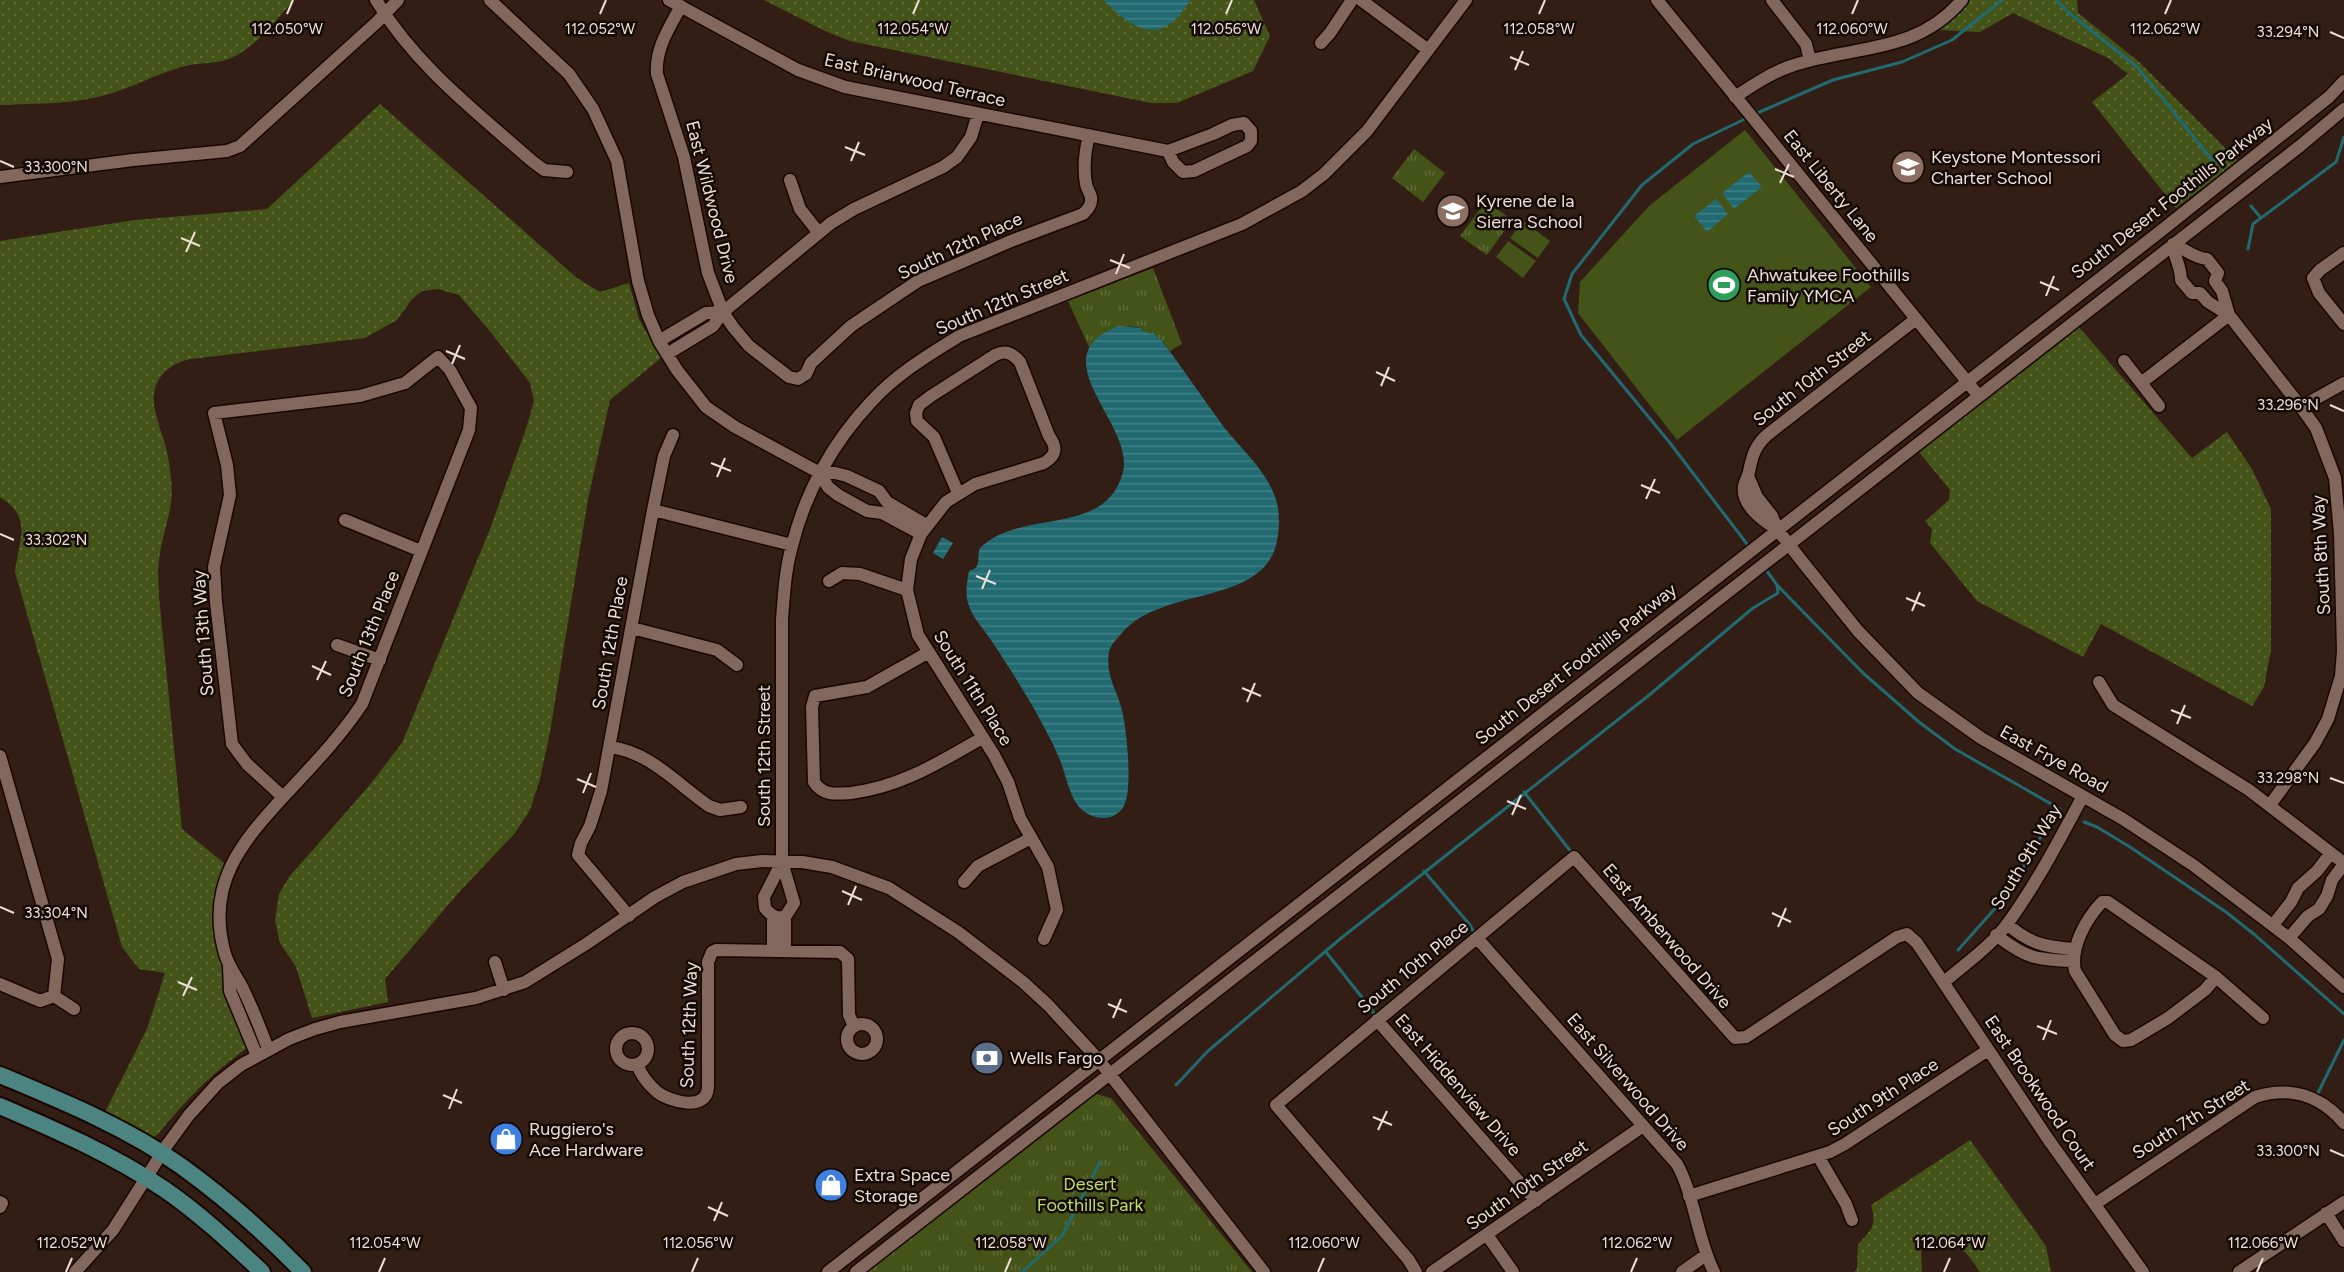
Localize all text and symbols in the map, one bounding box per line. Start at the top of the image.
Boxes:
text: 112.050°W [251,20,323,38]
text: 112.052°W [565,20,636,38]
text: 112.054°W [877,20,949,38]
text: 112.056°W [1191,20,1262,38]
text: 112.058°W [1503,20,1575,38]
text: 112.060°W [1816,20,1888,38]
text: 112.062°W [2130,20,2201,38]
text: 33.294°N [2257,23,2319,41]
street label: East Briarwood Terrace [822,48,1008,112]
street label: South Desert Foothills Parkway [2067,112,2278,283]
street label: East Wildwood Drive [681,118,743,286]
street label: East Liberty Lane [1779,125,1883,247]
place label: Keystone Montessori Charter School [1931,146,2101,189]
school or university icon: Keystone Montessori Charter School [1890,149,1926,185]
text: 33.300°N [24,158,88,176]
place label: Kyrene de la Sierra School [1476,190,1583,233]
school or university icon: Kyrene de la Sierra School [1435,193,1471,229]
street label: South 12th Place [894,207,1026,284]
street label: South 12th Street [932,264,1072,340]
place label: Ahwatukee Foothills Family YMCA [1747,264,1910,307]
sports icon: Ahwatukee Foothills Family YMCA [1706,267,1742,303]
street label: South 10th Street [1749,325,1875,431]
text: 33.296°N [2257,396,2319,414]
street label: South 8th Way [2307,494,2335,616]
text: 33.302°N [25,531,87,549]
street label: South 13th Place [334,567,404,700]
street label: South 13th Way [188,569,218,697]
street label: South 12th Place [587,575,633,711]
street label: South Desert Foothills Parkway [1471,578,1682,749]
street label: South 11th Place [929,626,1017,750]
street label: South 12th Street [753,685,775,827]
street label: East Frye Road [1996,720,2112,798]
text: 33.298°N [2257,769,2319,787]
street label: South 9th Way [1986,800,2066,914]
street label: East Amberwood Drive [1598,859,1736,1013]
text: 33.304°N [24,904,88,922]
street label: South 10th Place [1353,915,1473,1018]
street label: South 12th Way [676,961,702,1089]
street label: East Hiddenview Drive [1390,1009,1526,1161]
street label: East Silverwood Drive [1562,1009,1694,1155]
street label: East Brookwood Court [1980,1011,2100,1175]
bank icon: Wells Fargo [969,1040,1005,1076]
place label: Wells Fargo [1010,1047,1103,1069]
street label: South 9th Place [1824,1053,1943,1141]
street label: South 7th Street [2128,1074,2254,1164]
place label: Ruggiero's Ace Hardware [529,1118,644,1161]
shop icon: Ruggiero's Ace Hardware [488,1121,524,1157]
street label: South 10th Street [1462,1135,1592,1235]
text: 33.300°N [2256,1142,2320,1160]
place label: Extra Space Storage [854,1164,950,1207]
shop icon: Extra Space Storage [813,1167,849,1203]
park label: Desert Foothills Park [1037,1173,1144,1216]
text: 112.052°W [37,1234,108,1252]
text: 112.054°W [349,1234,421,1252]
text: 112.056°W [663,1234,734,1252]
text: 112.058°W [975,1234,1047,1252]
text: 112.060°W [1288,1234,1360,1252]
text: 112.062°W [1602,1234,1673,1252]
text: 112.064°W [1914,1234,1986,1252]
text: 112.066°W [2228,1234,2299,1252]

